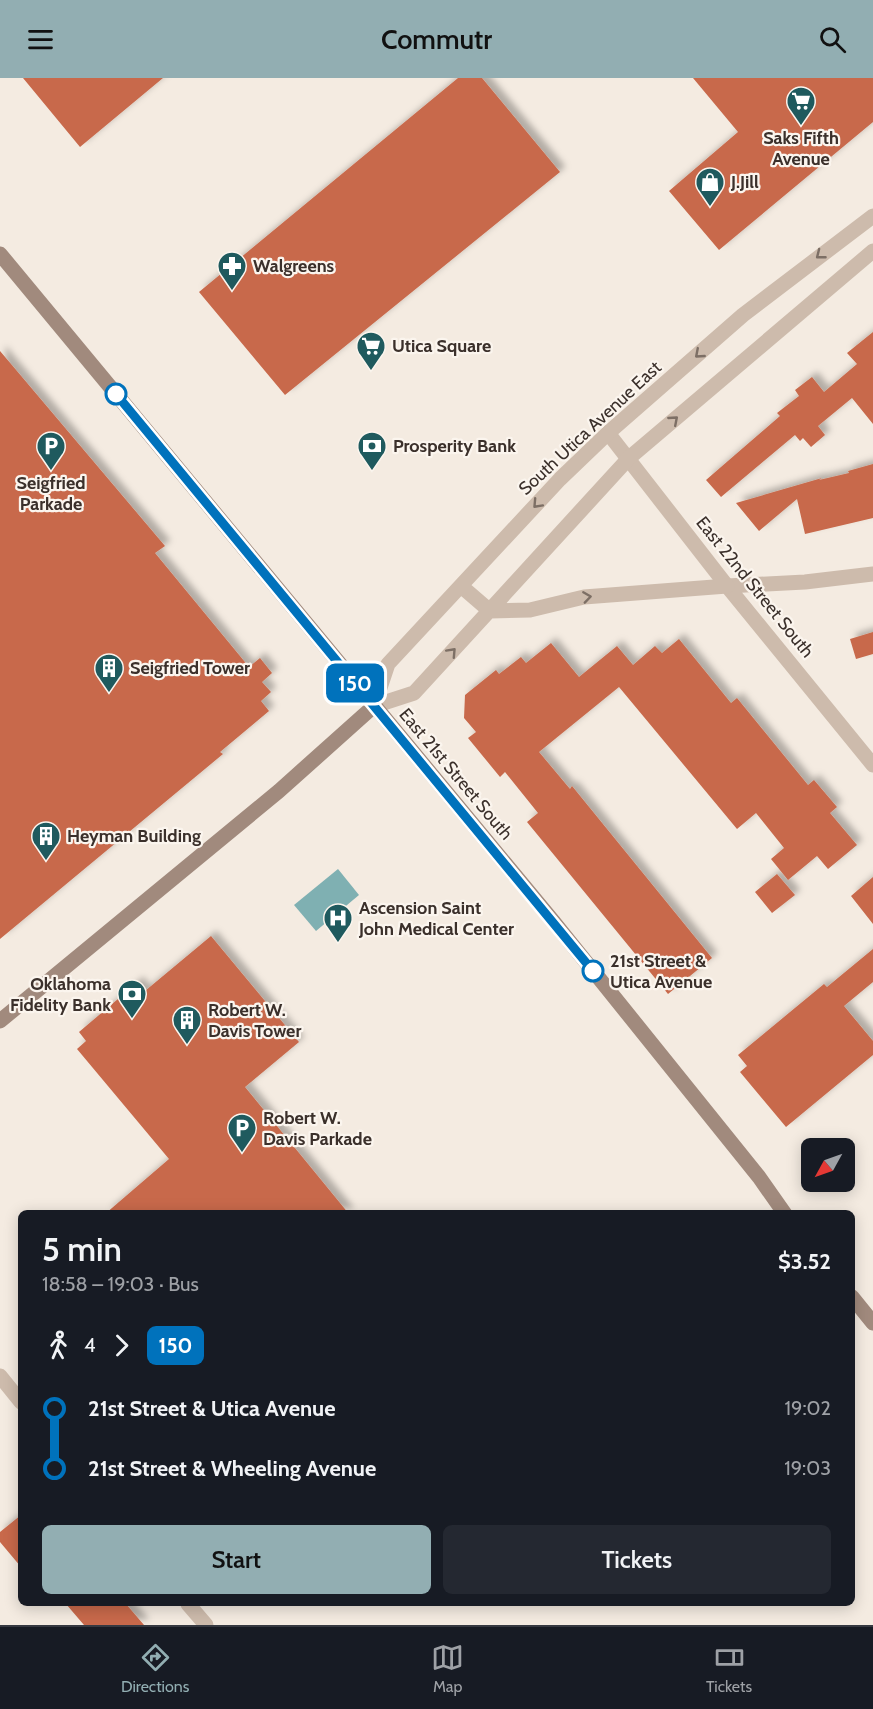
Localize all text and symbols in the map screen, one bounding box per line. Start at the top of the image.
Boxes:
icon: menu [24,23,57,56]
text: Commutr [381,23,492,56]
icon: search [816,23,849,56]
supermarket icon: Saks Fifth Avenue [785,85,817,127]
place label: Saks Fifth Avenue [763,127,839,170]
shop icon: J.Jill [694,166,726,208]
place label: J.Jill [730,171,759,193]
one-way arrow [815,248,826,259]
pharmacy icon: Walgreens [216,250,248,292]
place label: Walgreens [253,255,335,277]
supermarket icon: Utica Square [355,330,387,372]
place label: Utica Square [392,335,491,357]
one-way arrow [695,347,706,358]
street label: South Utica Avenue East [514,356,666,500]
unlabelled marker [105,383,127,405]
one-way arrow [667,416,678,427]
parking icon: Seigfried Parkade [35,430,67,472]
bank icon: Prosperity Bank [356,430,388,472]
place label: Prosperity Bank [393,435,516,457]
place label: Seigfried Parkade [17,472,85,515]
one-way arrow [533,497,544,507]
street label: East 22nd Street South [691,512,819,662]
one-way arrow [582,592,591,604]
one-way arrow [445,648,456,659]
building icon: Seigfried Tower [93,652,125,694]
place label: Seigfried Tower [130,657,250,679]
line badge: 150 [320,664,389,702]
text: 150 [338,671,372,696]
street label: East 21st Street South [395,704,517,844]
building icon: Heyman Building [30,820,62,862]
place label: Heyman Building [67,825,201,847]
place label: Ascension Saint John Medical Center [358,897,514,940]
hospital icon: Ascension Saint John Medical Center [322,902,354,944]
place label: 21st Street & Utica Avenue [610,950,712,993]
marker: 21st Street & Utica Avenue [582,960,604,982]
place label: Oklahoma Fidelity Bank [10,973,111,1016]
bank icon: Oklahoma Fidelity Bank [116,978,148,1020]
place label: Robert W. Davis Tower [208,999,301,1042]
building icon: Robert W. Davis Tower [171,1004,203,1046]
place label: Robert W. Davis Parkade [263,1107,372,1150]
parking icon: Robert W. Davis Parkade [226,1112,258,1154]
north arrow [801,1138,855,1192]
map controls [801,1138,855,1192]
text: 5 min [42,1229,122,1269]
text: $3.52 [778,1248,831,1275]
text: 18:58 – 19:03 · Bus [42,1272,199,1296]
icon: walk [42,1329,75,1362]
icon: forward [105,1329,138,1362]
text: 4 [84,1333,96,1357]
text: 150 [159,1333,192,1358]
text: 21st Street & Utica Avenue [88,1395,336,1422]
text: 19:02 [785,1396,831,1420]
text: 21st Street & Wheeling Avenue [88,1455,376,1482]
text: 19:03 [784,1456,831,1480]
button: Start [42,1525,431,1594]
button: Tickets [443,1525,831,1594]
tab: Directions [121,1641,189,1696]
tab: Map [431,1641,464,1696]
tab: Tickets [706,1641,752,1696]

